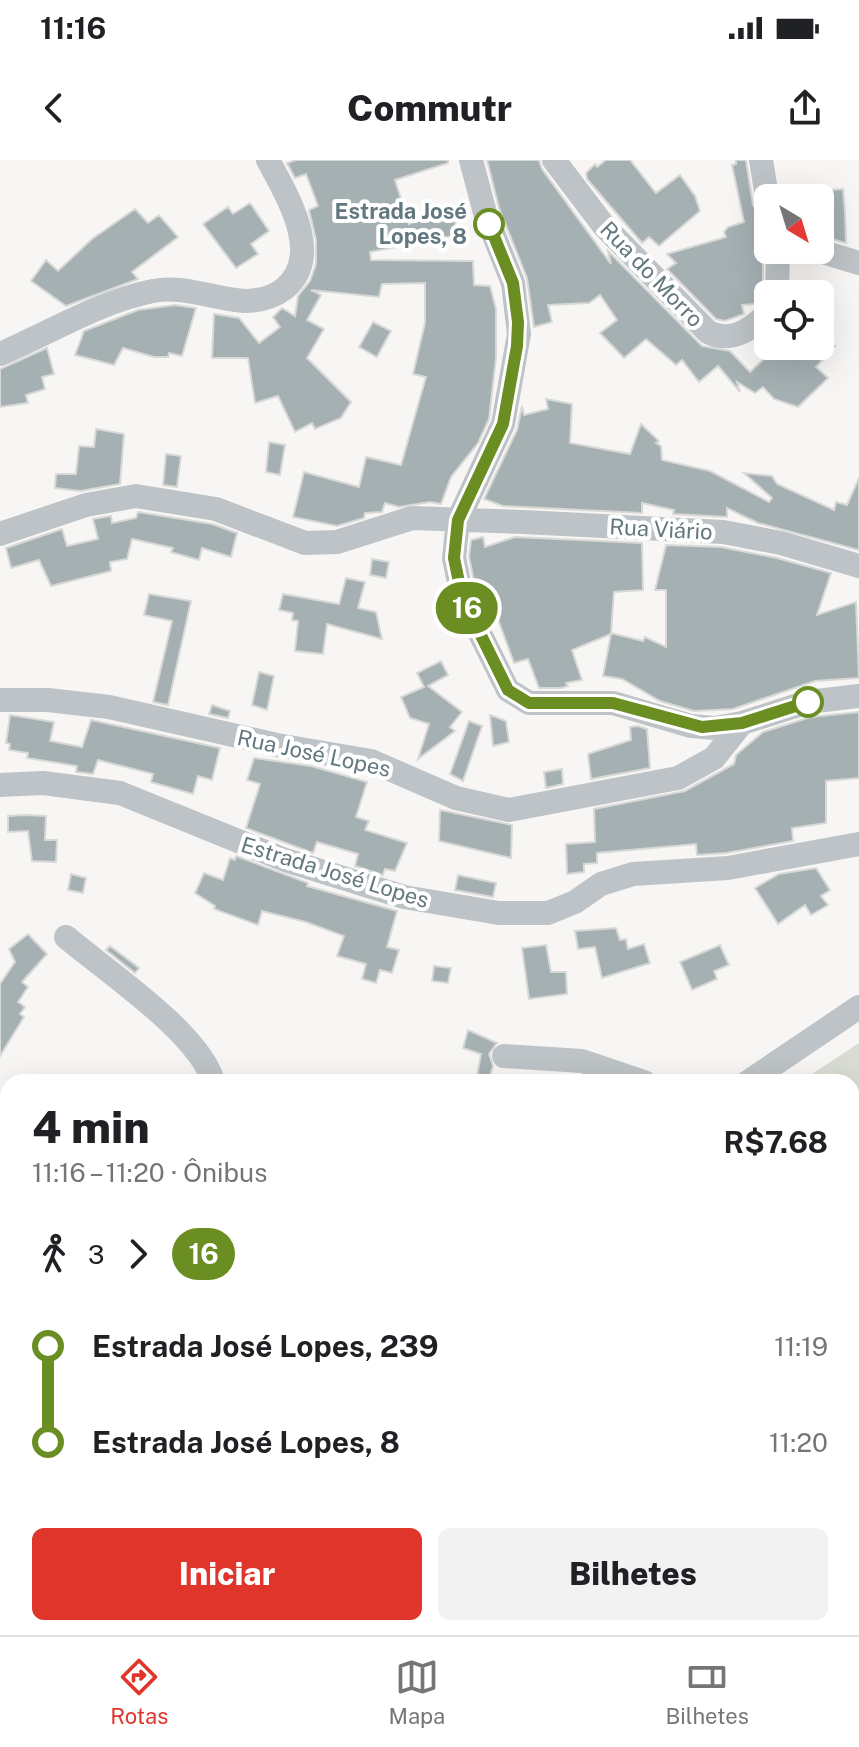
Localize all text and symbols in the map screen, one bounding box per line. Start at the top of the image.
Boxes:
text: 11:16 [40,10,106,46]
icon: back [32,86,76,130]
icon: share [783,86,827,130]
text: Commutr [347,87,512,129]
north arrow [754,184,834,264]
map controls [754,184,834,360]
place label: Estrada José Lopes, 8 [335,198,467,249]
marker: Estrada José Lopes, 8 [474,209,504,239]
street label: Rua do Morro [595,216,709,332]
button: locate [754,280,834,360]
street label: Rua Viário [609,513,713,545]
line badge: 16 [431,582,503,634]
text: 16 [452,591,482,624]
unlabelled marker [793,687,823,717]
street label: Rua José Lopes [235,724,393,782]
street label: Estrada José Lopes [238,831,432,913]
text: 4 min [32,1101,150,1153]
text: R$7.68 [723,1124,828,1160]
text: 11:16 – 11:20 · Ônibus [32,1157,267,1188]
icon: walk [32,1232,76,1276]
icon: forward [116,1232,160,1276]
text: 16 [188,1237,219,1270]
text: 3 [88,1239,104,1270]
text: Estrada José Lopes, 239 [92,1328,438,1364]
text: 11:19 [774,1331,828,1362]
text: Estrada José Lopes, 8 [92,1424,400,1460]
text: 11:20 [769,1427,828,1458]
button: Iniciar [32,1528,422,1620]
button: Bilhetes [438,1528,828,1620]
tab: Rotas [110,1655,168,1729]
tab: Mapa [389,1655,445,1729]
tab: Bilhetes [666,1655,749,1729]

